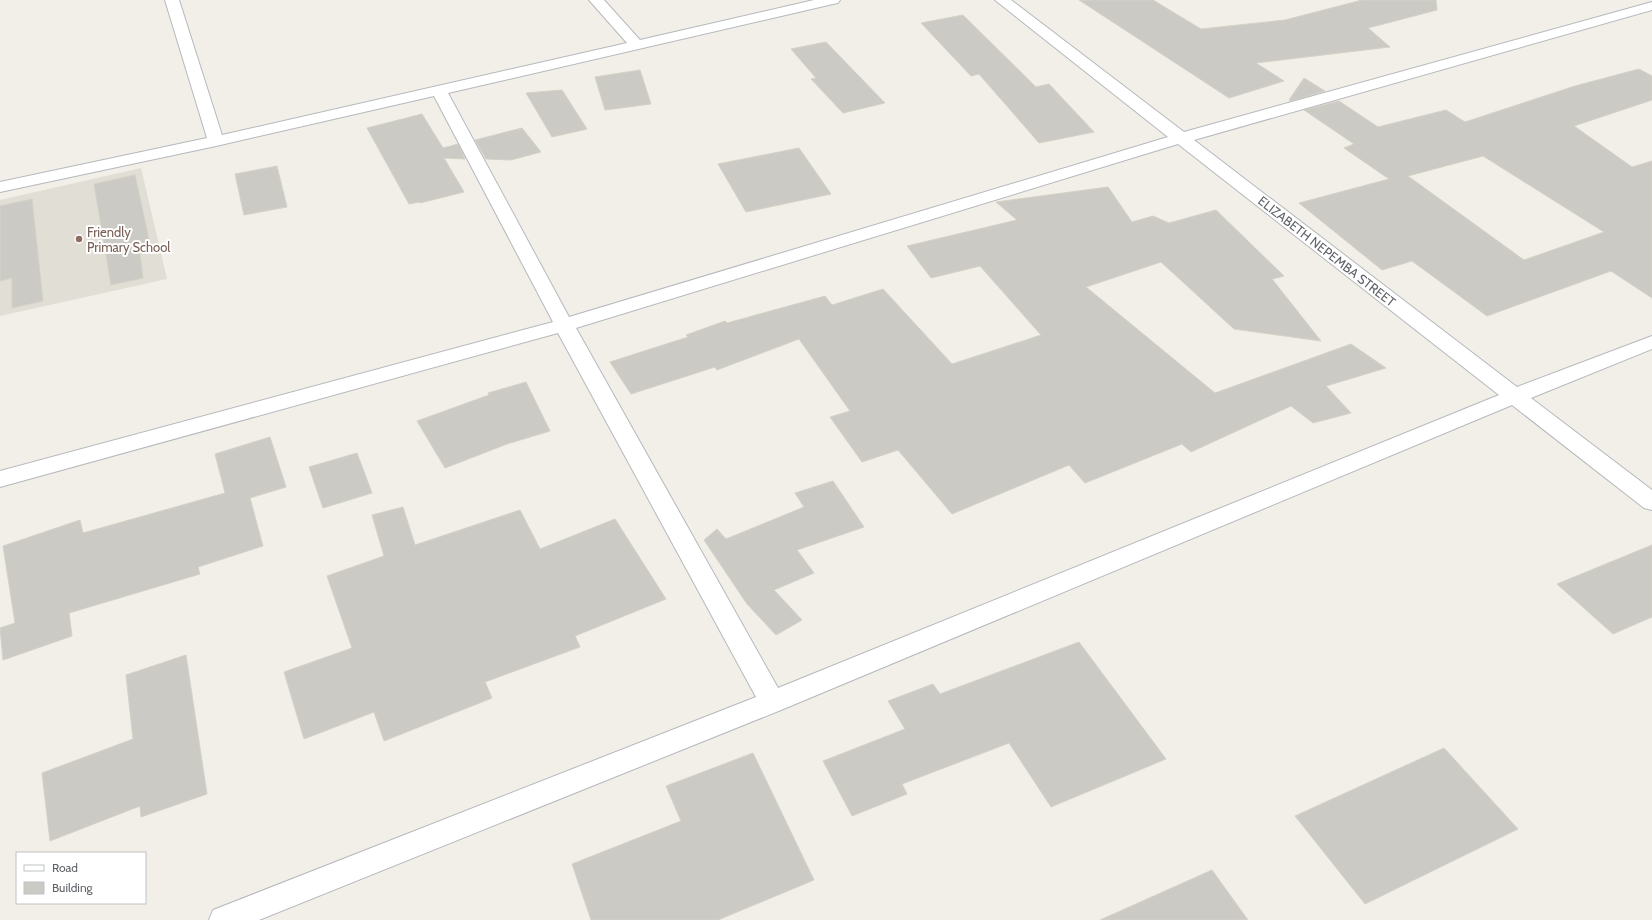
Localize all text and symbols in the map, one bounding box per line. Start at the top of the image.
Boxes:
street label: ELIZABETH NEPEMBA STREET [1255,192,1399,310]
place label: Friendly Primary School [87,224,170,255]
marker: Friendly Primary School [74,234,84,244]
legend [16,852,146,904]
text: Road [52,860,78,875]
text: Building [52,880,94,895]

